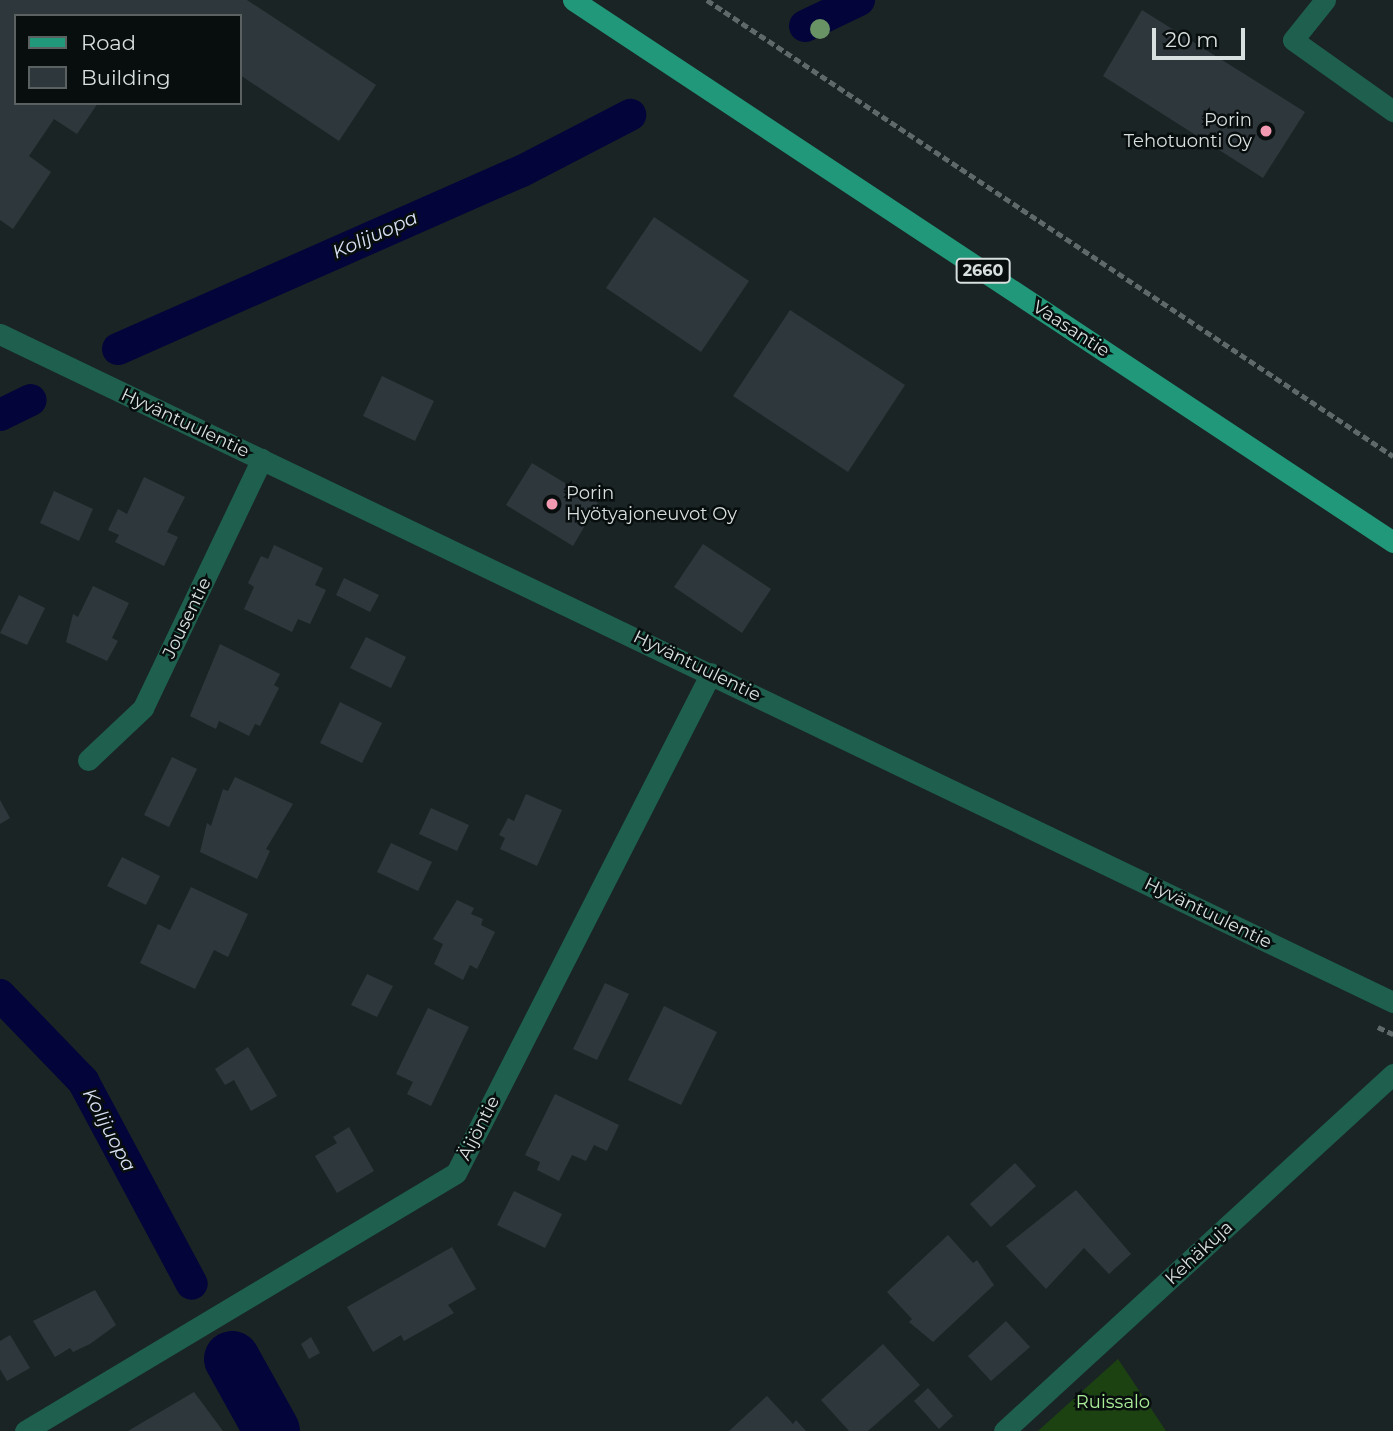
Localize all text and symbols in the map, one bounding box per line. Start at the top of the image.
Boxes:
legend [14,14,242,105]
scale bar [1155,14,1248,58]
text: 20 m [1165,27,1219,52]
text: Road [81,30,136,55]
text: Building [81,65,171,90]
place label: Porin Tehotuonti Oy [1124,110,1252,152]
marker: Porin Tehotuonti Oy [1258,123,1274,139]
water label: Kolijuopa [329,206,421,264]
road number: 2660 [955,258,1011,284]
street label: Vaasantie [1028,296,1114,362]
street label: Hyväntuulentie [117,384,253,462]
place label: Porin Hyötyajoneuvot Oy [566,483,737,526]
marker: Porin Hyötyajoneuvot Oy [544,496,560,512]
street label: Jousentie [158,574,216,662]
street label: Hyväntuulentie [630,626,764,706]
street label: Hyväntuulentie [1141,873,1275,953]
water label: Kolijuopa [78,1085,140,1175]
street label: Äijöntie [454,1092,504,1164]
street label: Kehäkuja [1161,1216,1237,1290]
park label: Ruissalo [1076,1391,1150,1413]

